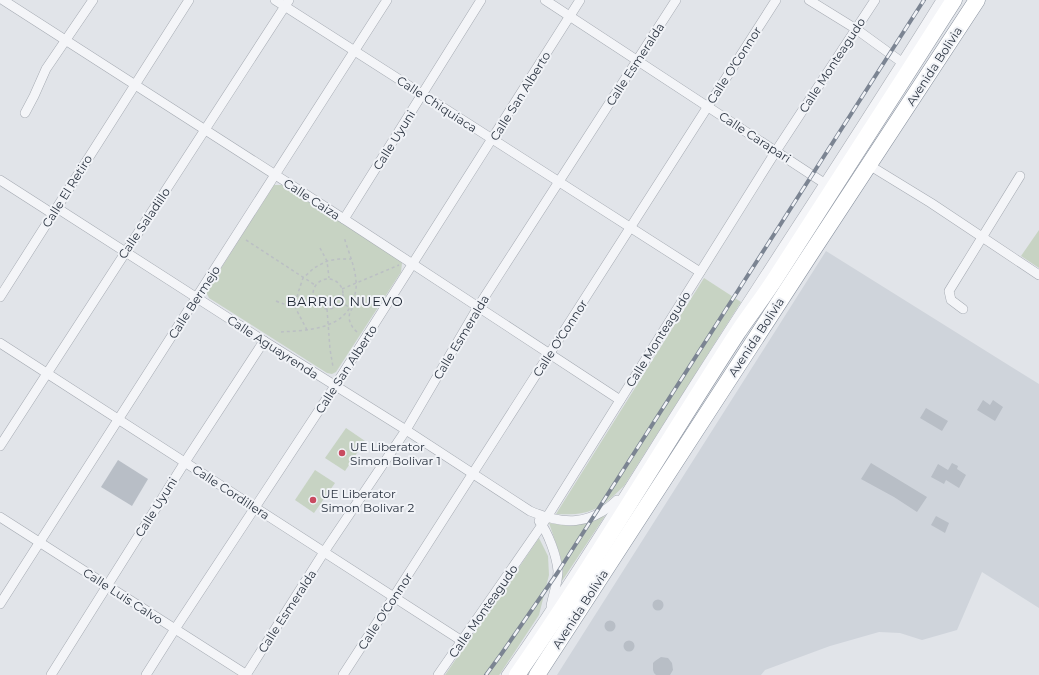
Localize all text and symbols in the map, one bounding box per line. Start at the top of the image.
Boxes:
street label: Calle Monteagudo [796,15,868,115]
street label: Calle Esmeralda [603,20,667,108]
street label: Calle O'Connor [704,24,765,106]
street label: Avenida Bolivia [903,24,965,108]
street label: Calle San Alberto [486,49,554,143]
street label: Calle Chiquiaca [394,73,480,135]
street label: Calle Uyuni [370,107,418,173]
street label: Calle Carapari [716,108,794,166]
street label: Calle El Retiro [39,152,95,230]
street label: Calle Caiza [281,175,343,223]
street label: Calle Saladillo [115,185,173,261]
street label: Calle Bermejo [165,263,223,341]
street label: Calle Monteagudo [622,288,694,390]
street label: Calle Esmeralda [430,292,492,382]
district label: BARRIO NUEVO [286,293,404,309]
street label: Avenida Bolivia [725,295,787,379]
street label: Calle O'Connor [530,297,591,379]
street label: Calle Aguayrenda [225,312,321,382]
street label: Calle San Alberto [312,322,380,416]
place label: UE Liberator Simon Bolivar 1 [350,439,441,468]
marker: UE Liberator Simon Bolivar 1 [337,448,347,458]
street label: Calle Cordillera [189,461,273,523]
street label: Calle Uyuni [132,474,180,540]
place label: UE Liberator Simon Bolivar 2 [321,486,414,515]
marker: UE Liberator Simon Bolivar 2 [308,495,318,505]
street label: Calle Monteagudo [445,562,521,660]
street label: Calle Luis Calvo [80,565,166,627]
street label: Calle Esmeralda [255,567,319,655]
street label: Avenida Bolivia [549,567,611,651]
street label: Calle O'Connor [355,570,416,652]

